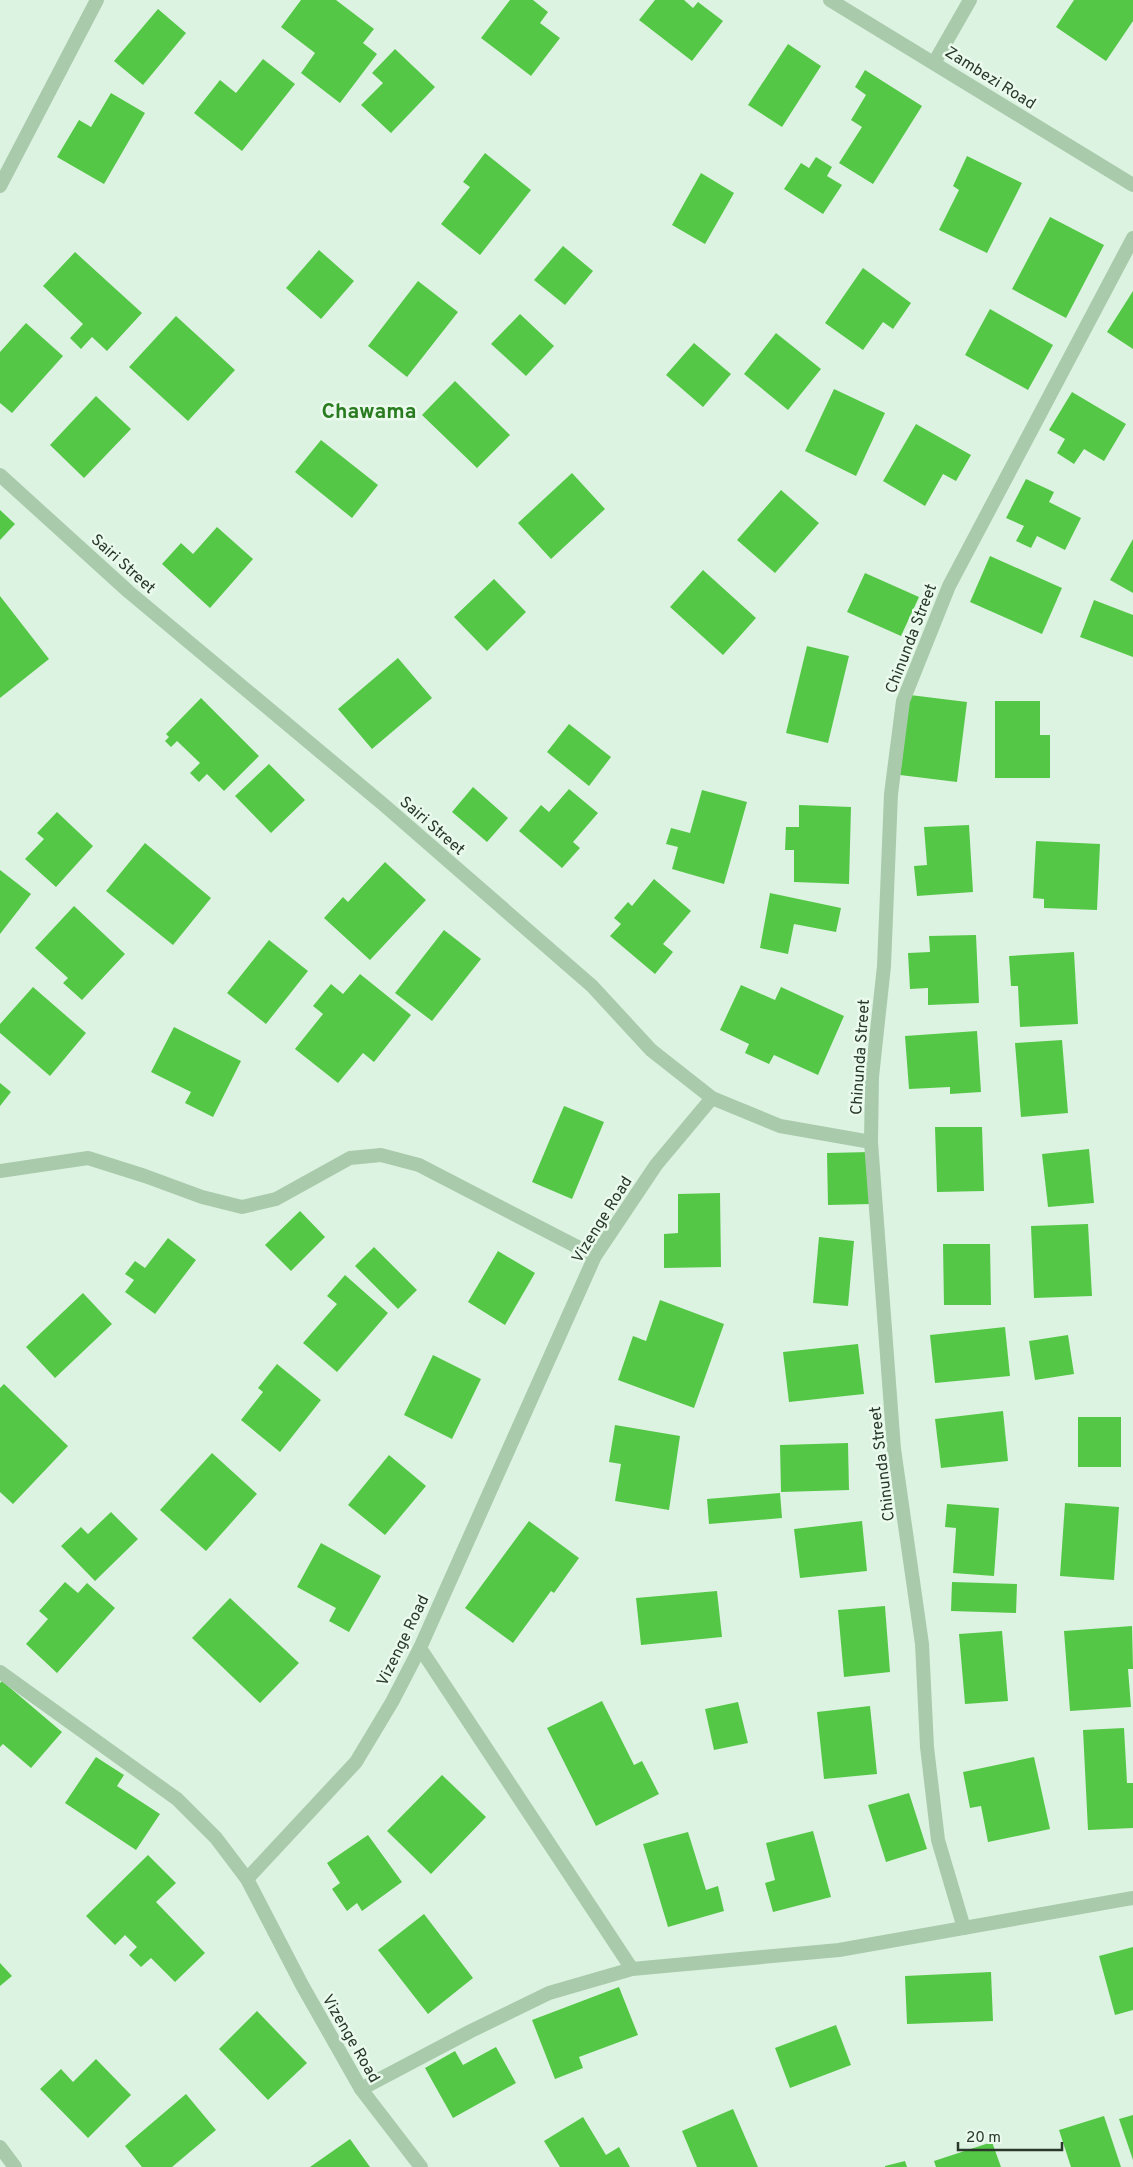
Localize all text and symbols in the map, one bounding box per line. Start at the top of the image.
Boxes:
street label: Zambezi Road [941,43,1039,115]
district label: Chawama [322,399,416,426]
street label: Sairi Street [86,530,159,599]
street label: Chinunda Street [882,581,942,696]
street label: Sairi Street [395,793,468,860]
street label: Chinunda Street [847,999,875,1116]
street label: Vizenge Road [568,1173,637,1267]
street label: Chinunda Street [866,1405,900,1523]
street label: Vizenge Road [373,1592,434,1690]
street label: Vizenge Road [317,1991,384,2087]
scale bar [958,2120,1062,2152]
text: 20 m [966,2129,1001,2148]

